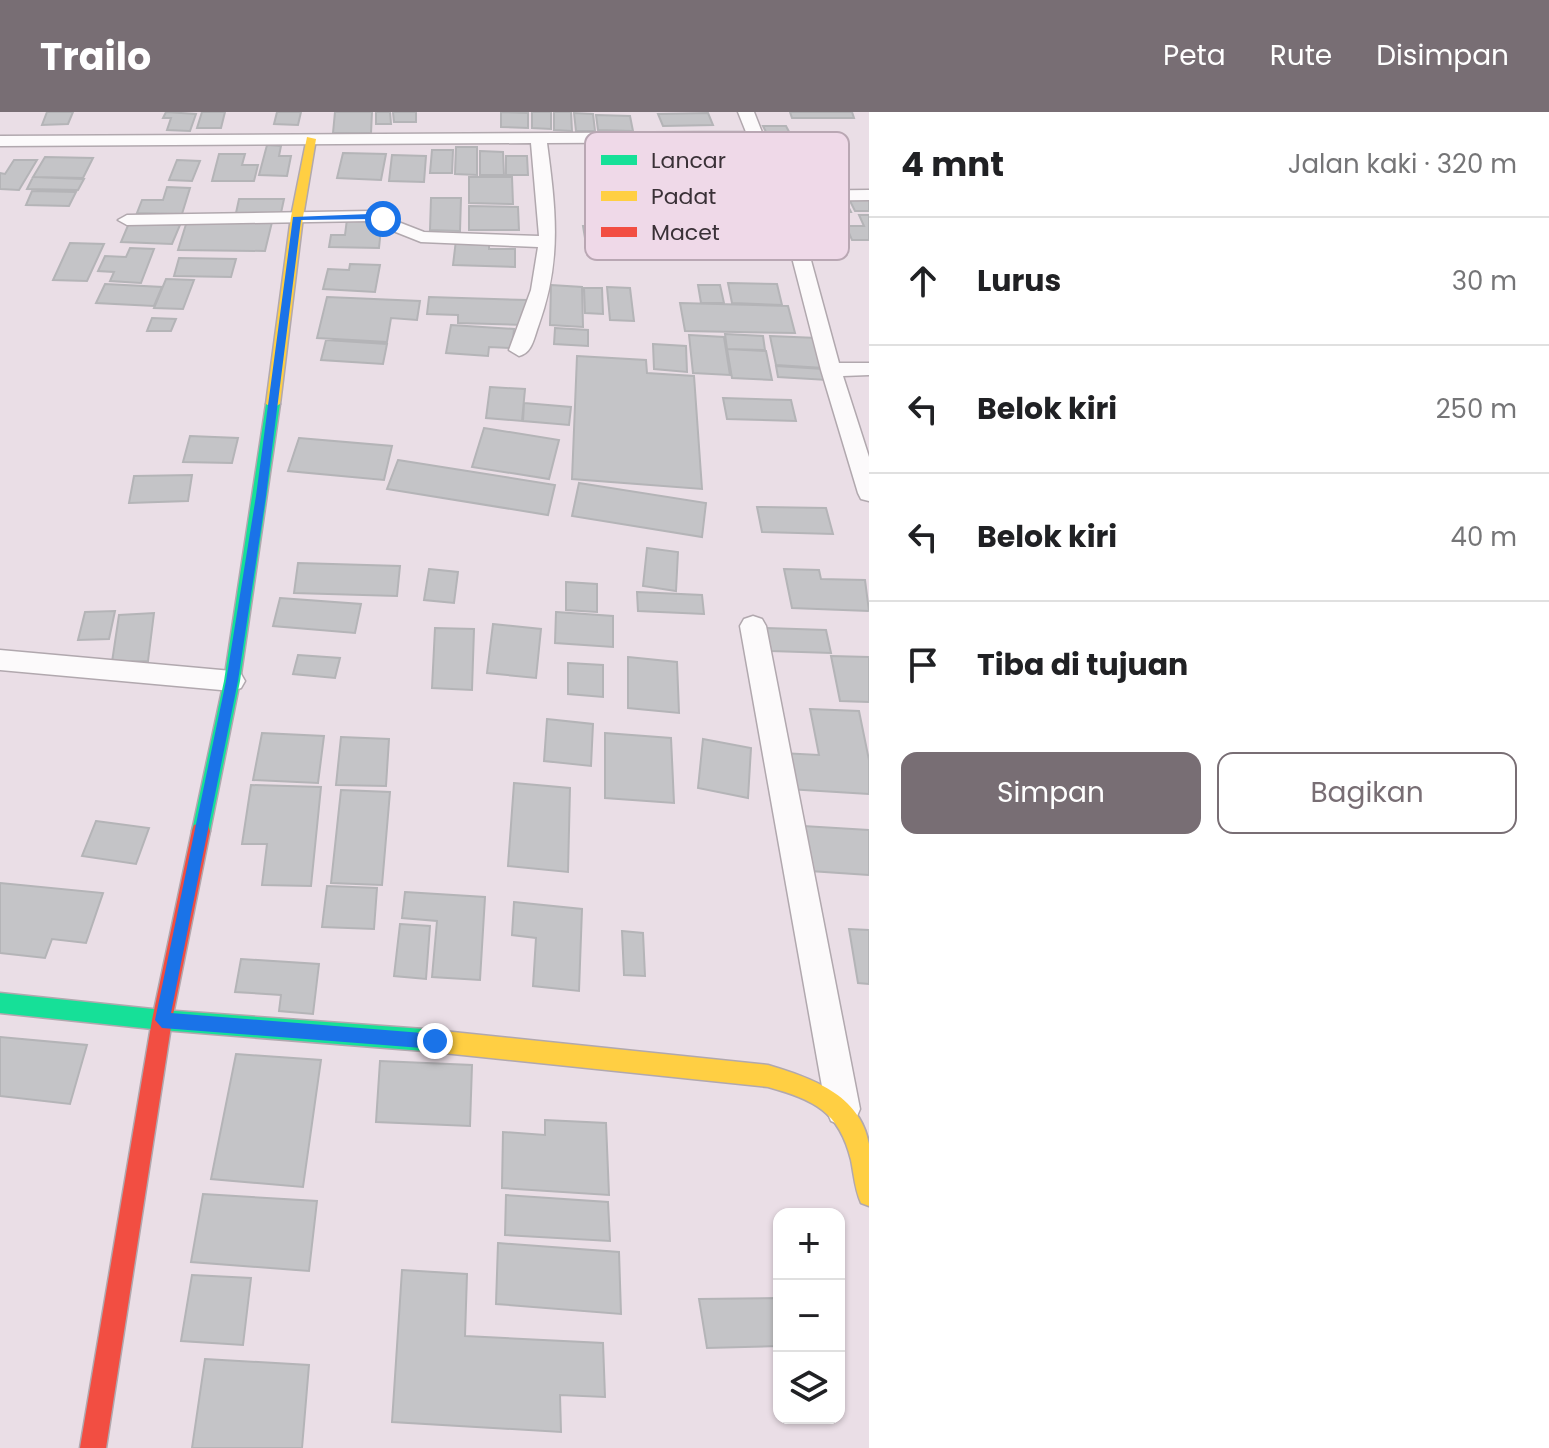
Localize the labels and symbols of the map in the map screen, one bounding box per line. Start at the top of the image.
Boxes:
legend [585,132,849,260]
text: Lancar [651,145,726,176]
text: Padat [651,181,716,212]
route start [365,201,401,237]
text: Macet [651,217,720,248]
route end [417,1023,453,1059]

